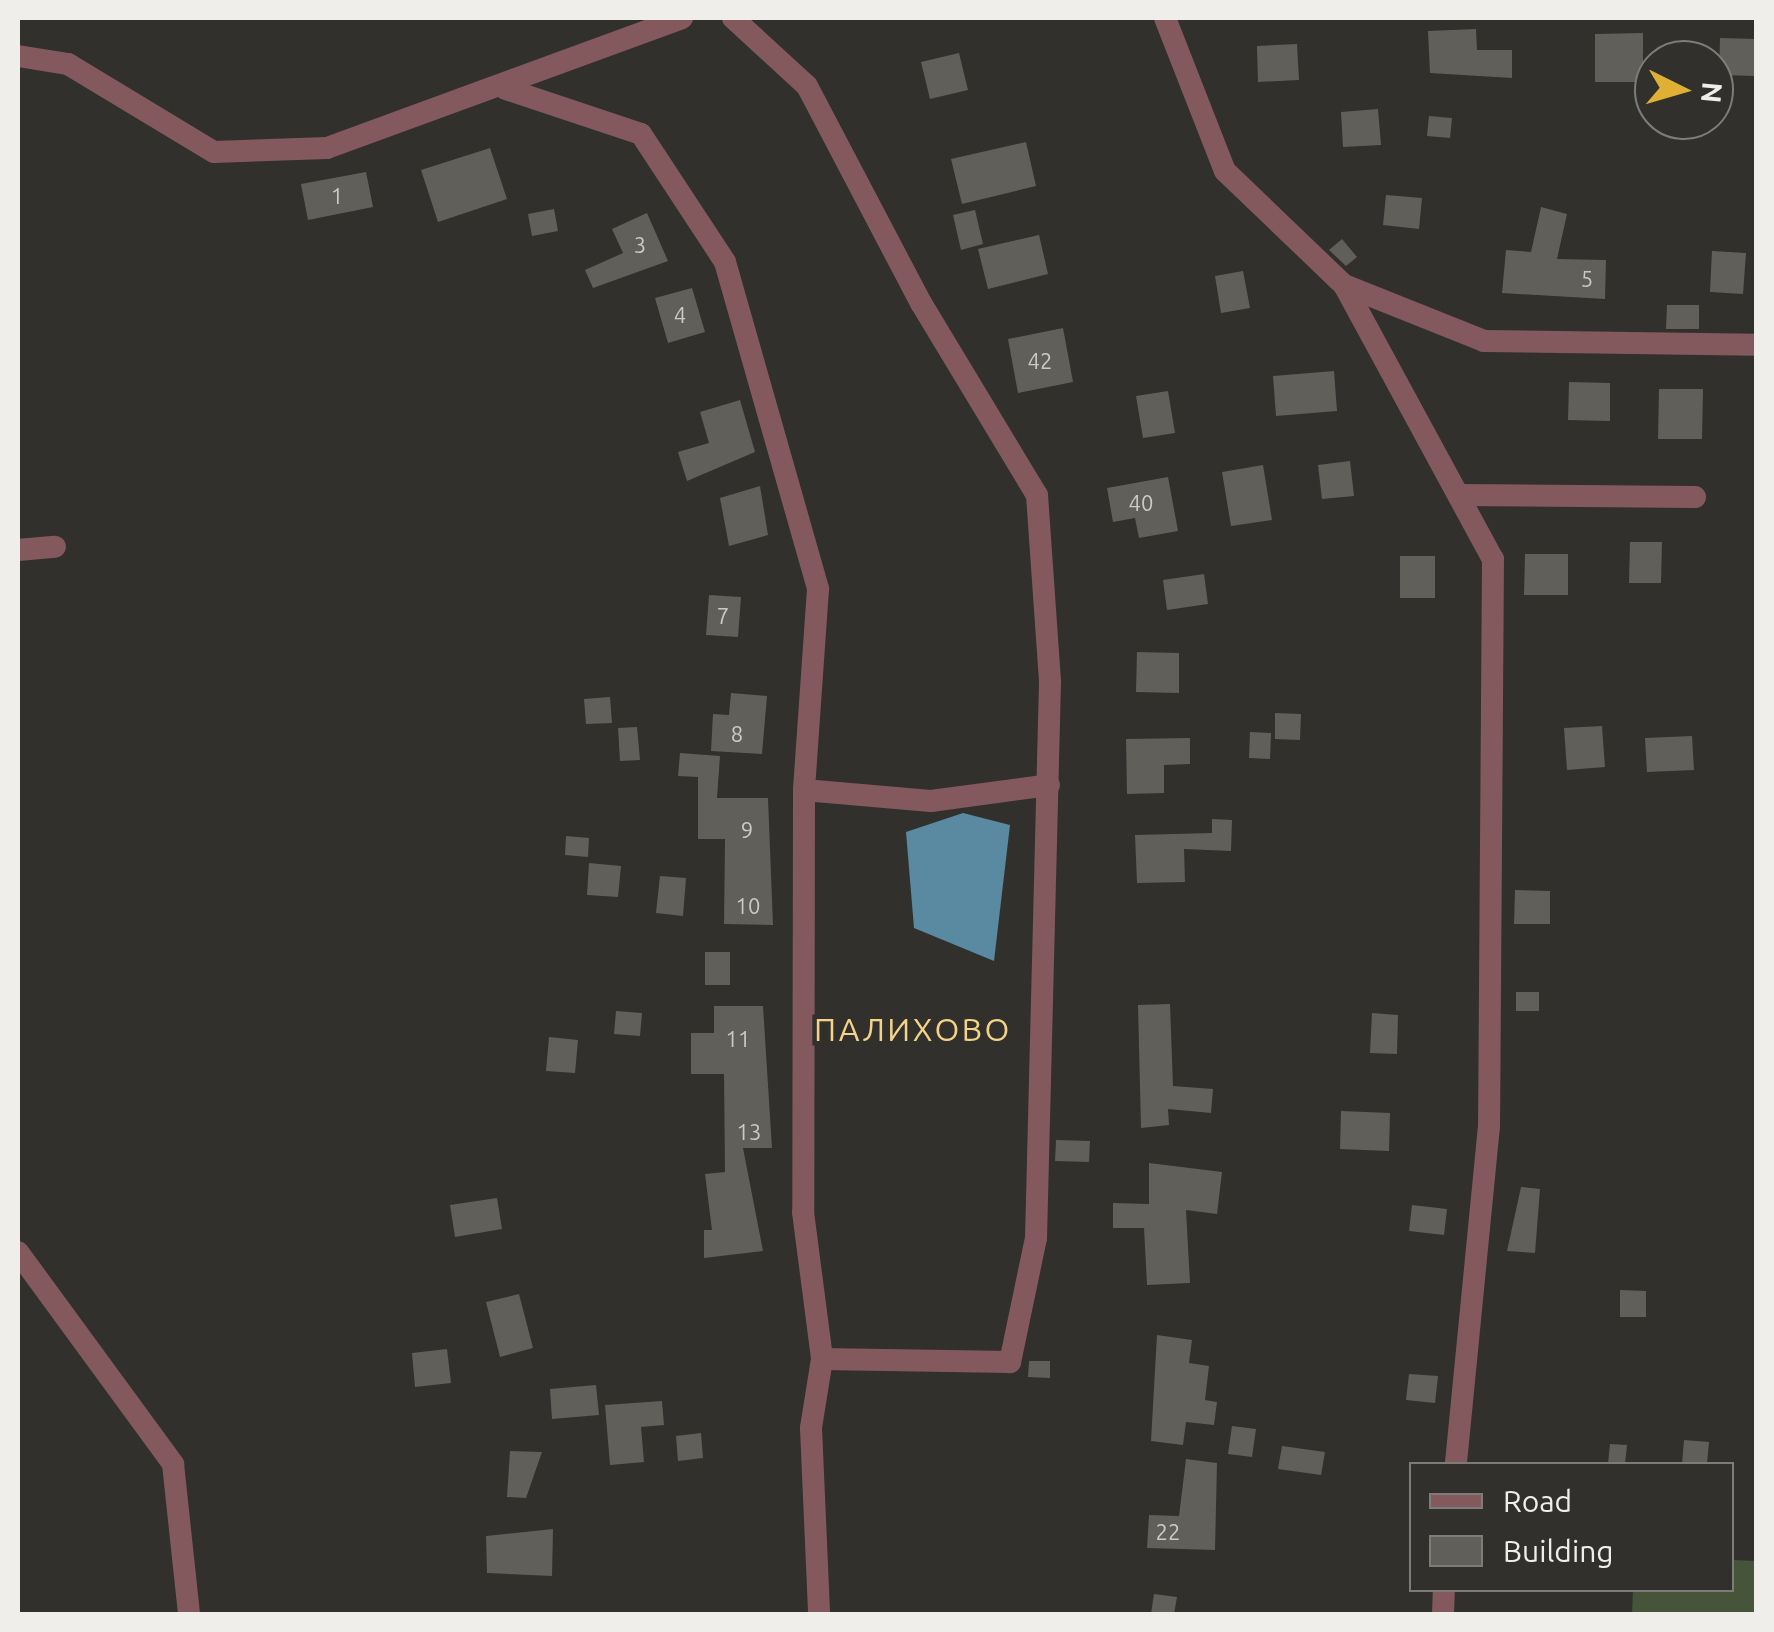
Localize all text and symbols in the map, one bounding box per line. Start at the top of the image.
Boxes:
north arrow [1634,40,1734,140]
text: N [1696,81,1729,104]
house number: 1 [331,183,343,209]
house number: 3 [634,232,646,258]
house number: 5 [1581,266,1593,292]
house number: 4 [674,302,686,328]
house number: 42 [1028,348,1052,374]
house number: 40 [1129,490,1153,516]
house number: 7 [717,603,729,629]
house number: 8 [731,721,743,747]
house number: 9 [741,817,753,843]
house number: 10 [736,893,760,919]
district label: ПАЛИХОВО [814,1010,1012,1048]
house number: 11 [726,1026,750,1052]
house number: 13 [737,1119,761,1145]
legend [1409,1462,1734,1592]
text: Road [1503,1484,1572,1518]
house number: 22 [1156,1519,1180,1545]
text: Building [1503,1534,1614,1568]

